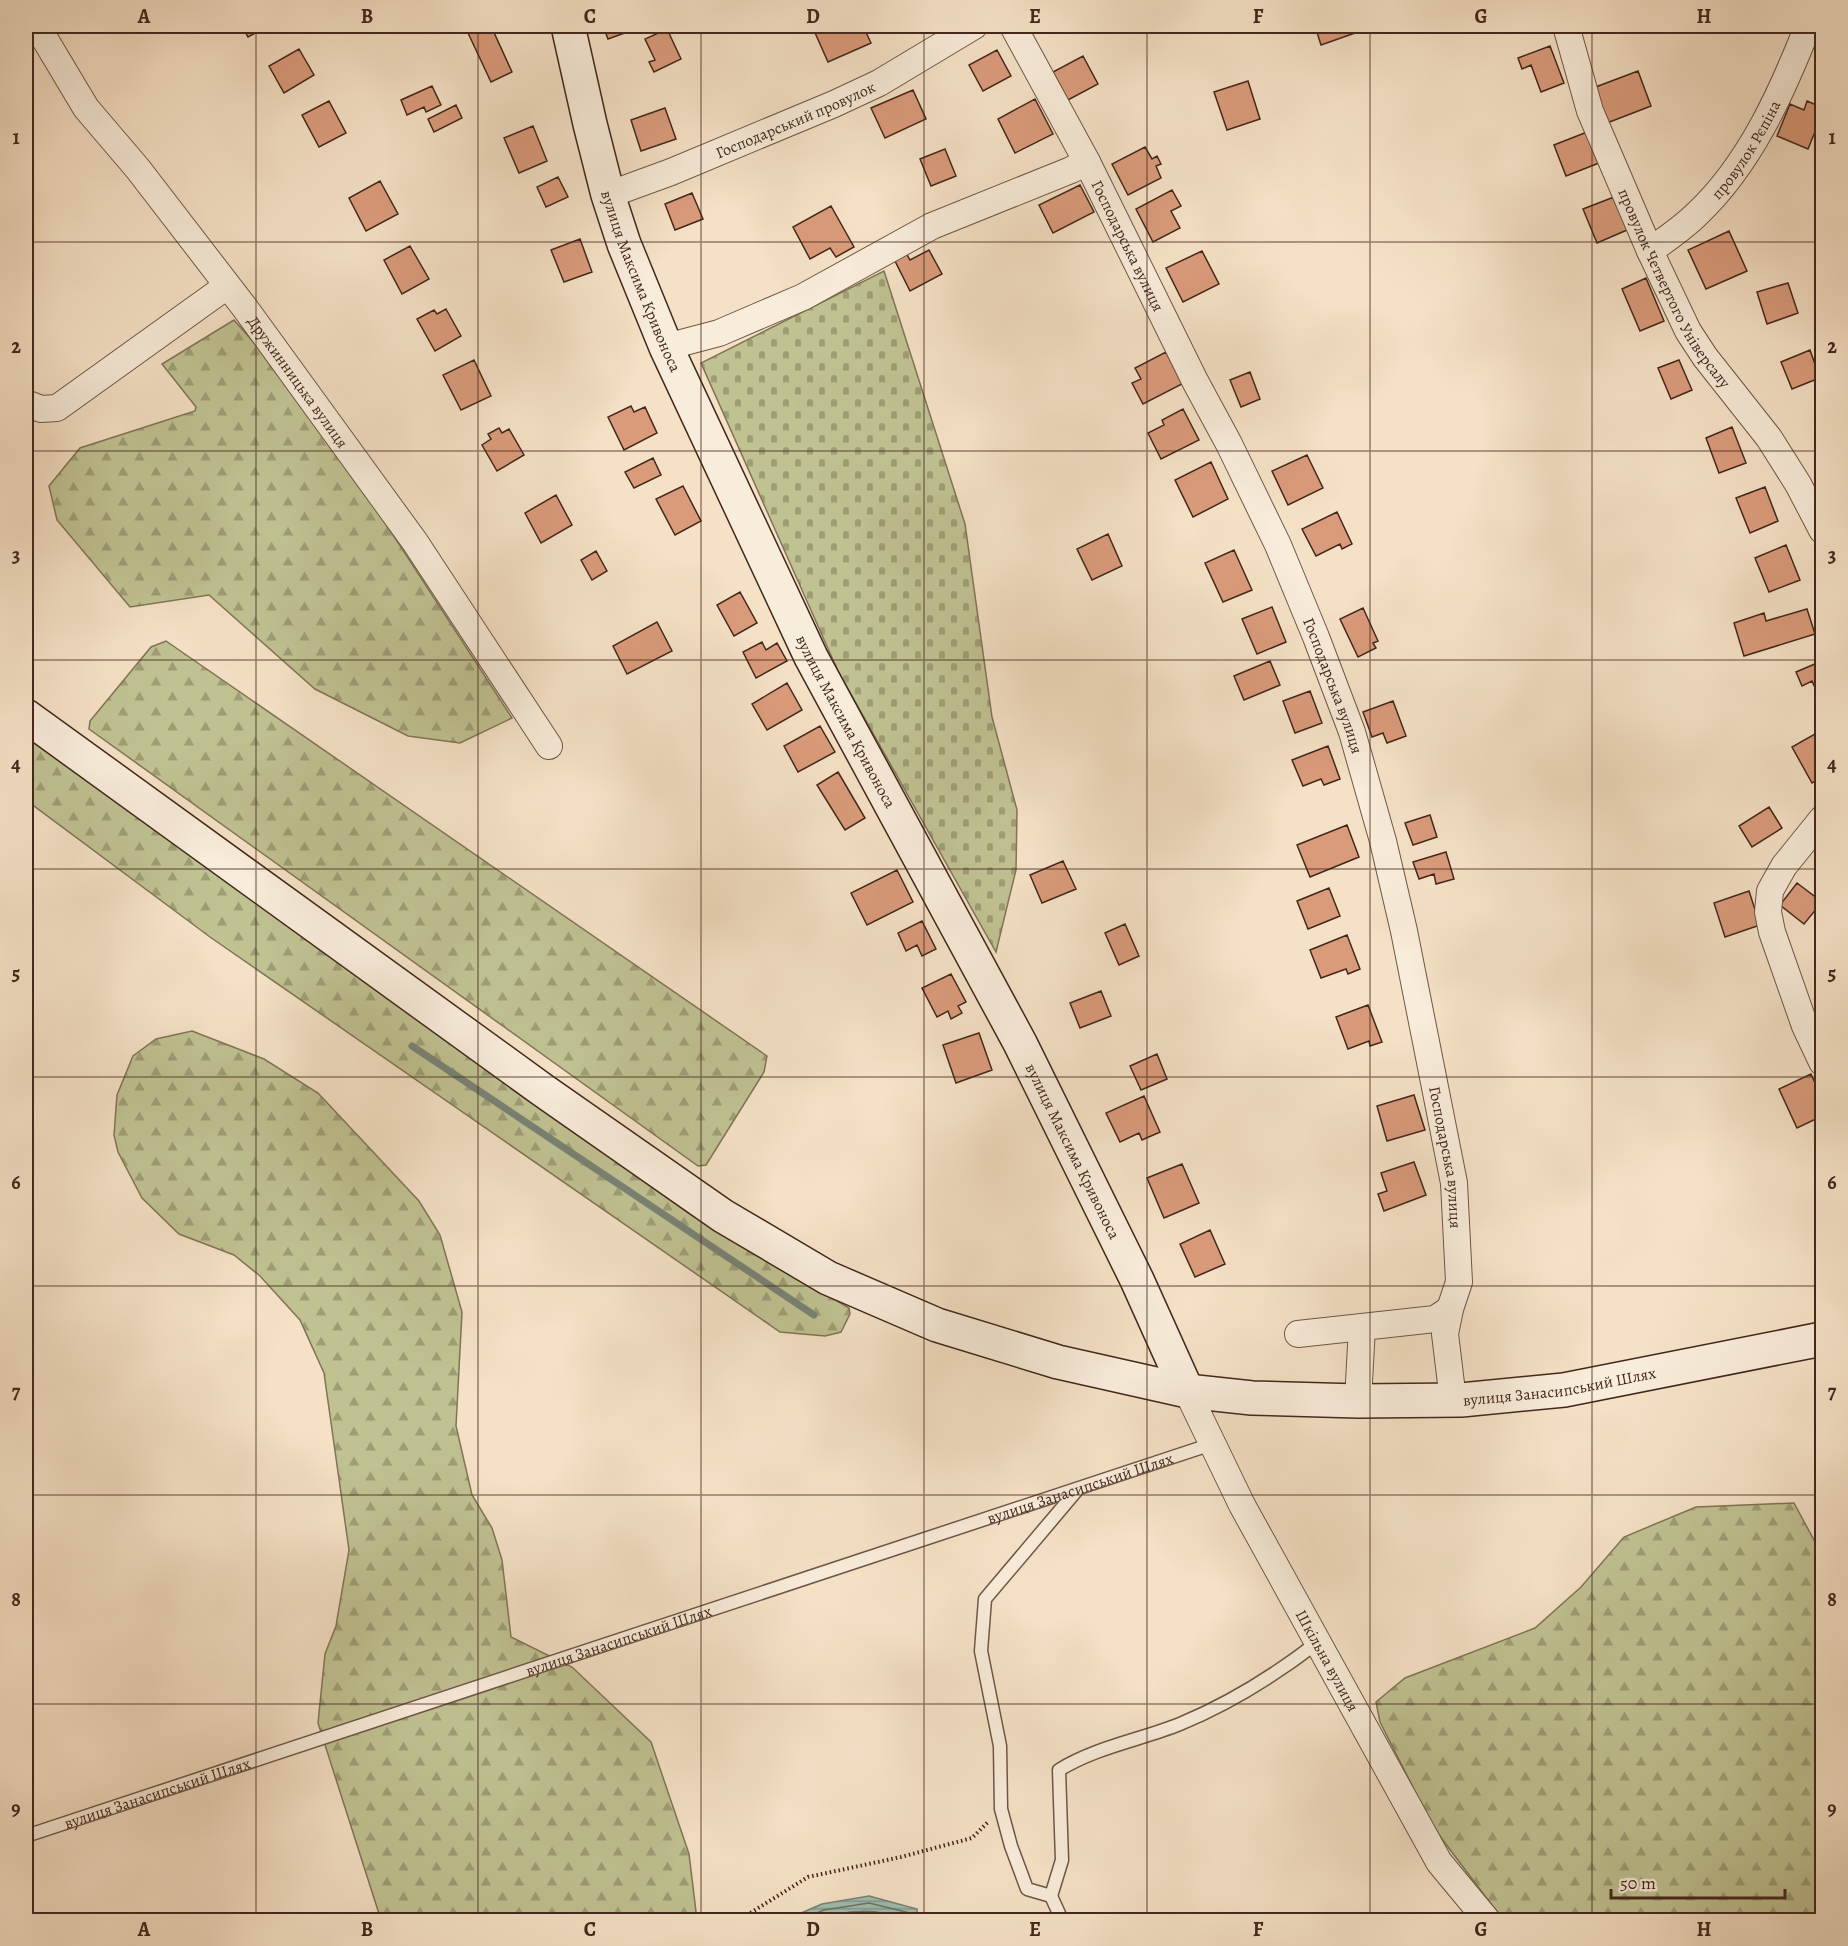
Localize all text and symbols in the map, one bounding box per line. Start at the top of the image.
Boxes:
text: A [137,3,151,30]
text: B [361,3,373,30]
text: C [584,3,596,30]
text: D [806,3,820,30]
text: E [1029,3,1041,30]
text: F [1253,3,1264,30]
text: G [1474,3,1488,30]
text: H [1697,3,1712,30]
street label: Господарський провулок [712,76,879,164]
street label: провулок Рєпіна [1706,96,1786,204]
text: 1 [12,124,20,151]
text: 1 [1828,124,1836,151]
street label: Господарська вулиця [1086,177,1169,316]
street label: провулок Четвертого Універсалу [1612,185,1736,394]
street label: вулиця Максима Кривоноса [595,188,686,376]
street label: Дружинницька вулиця [242,312,353,453]
text: 2 [11,333,21,360]
text: 2 [1827,333,1837,360]
text: 3 [12,542,20,569]
text: 3 [1828,542,1836,569]
street label: Господарська вулиця [1297,614,1368,757]
street label: вулиця Максима Кривоноса [790,632,901,813]
text: 4 [11,751,21,778]
text: 4 [1827,751,1837,778]
text: 5 [12,960,20,987]
text: 5 [1828,960,1836,987]
street label: вулиця Максима Кривоноса [1020,1060,1125,1244]
street label: Господарська вулиця [1423,1084,1466,1229]
text: 6 [11,1169,21,1196]
text: 6 [1827,1169,1837,1196]
street label: вулиця Занасипський Шлях [1462,1362,1658,1412]
text: 7 [12,1378,21,1405]
text: 7 [1828,1378,1837,1405]
street label: вулиця Занасипський Шлях [984,1448,1176,1530]
text: 8 [11,1586,21,1613]
text: 8 [1827,1586,1837,1613]
street label: вулиця Занасипський Шлях [523,1600,715,1682]
street label: Шкільна вулиця [1290,1606,1364,1716]
street label: вулиця Занасипський Шлях [61,1753,253,1835]
text: 9 [11,1795,21,1822]
text: 9 [1827,1795,1837,1822]
scale bar [1611,1862,1785,1900]
text: 50 m [1620,1871,1656,1895]
text: A [137,1916,151,1943]
text: B [361,1916,373,1943]
text: C [584,1916,596,1943]
text: D [806,1916,820,1943]
text: E [1029,1916,1041,1943]
text: F [1253,1916,1264,1943]
text: G [1474,1916,1488,1943]
text: H [1697,1916,1712,1943]

